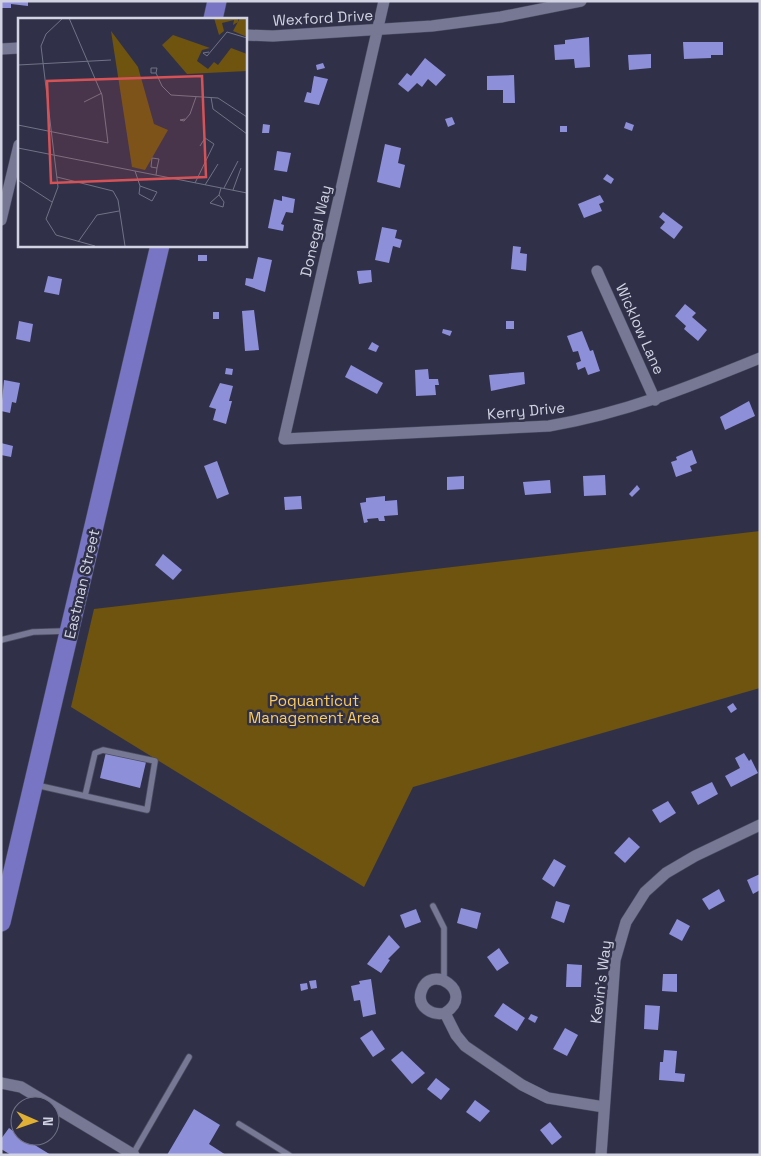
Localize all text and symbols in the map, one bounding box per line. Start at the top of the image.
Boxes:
street label: Wexford Drive [272,5,374,30]
inset map [18,18,246,246]
street label: Donegal Way [296,183,335,279]
street label: Wicklow Lane [612,280,669,377]
street label: Kerry Drive [486,398,566,423]
street label: Eastman Street [60,527,103,641]
park label: Poquanticut Management Area [248,691,380,727]
street label: Kevin's Way [586,939,615,1025]
north arrow [10,1096,60,1146]
text: N [39,1116,57,1126]

